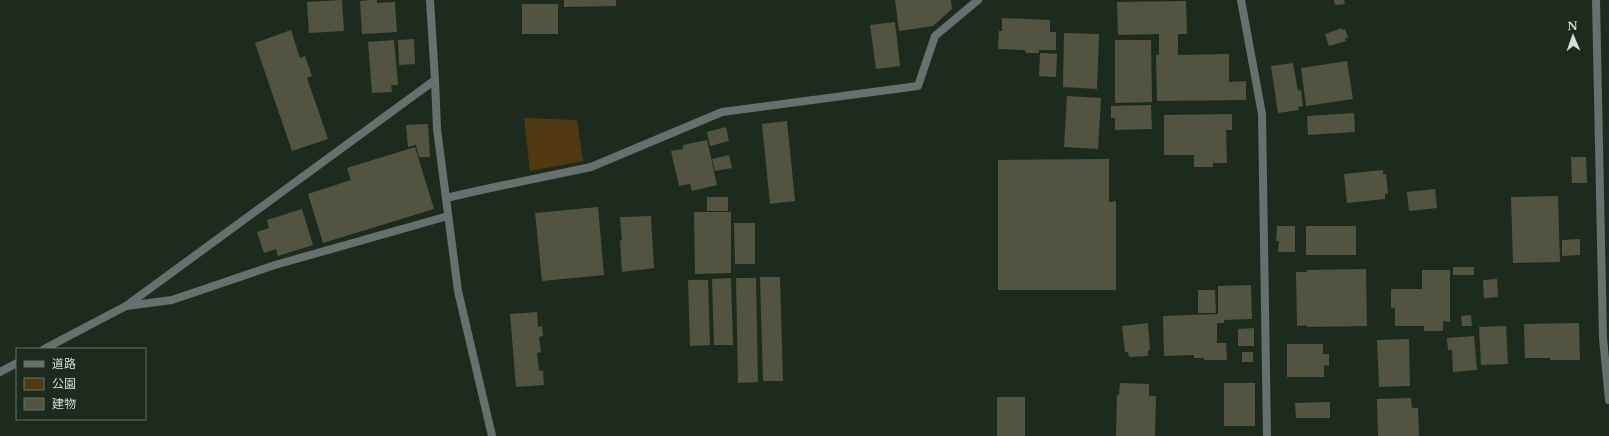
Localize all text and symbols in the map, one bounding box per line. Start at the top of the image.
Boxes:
north arrow [1553,16,1593,56]
text: N [1567,19,1579,33]
legend [16,348,146,420]
text: 道路 [52,356,76,371]
text: 公園 [52,376,76,391]
text: 建物 [52,396,76,411]

